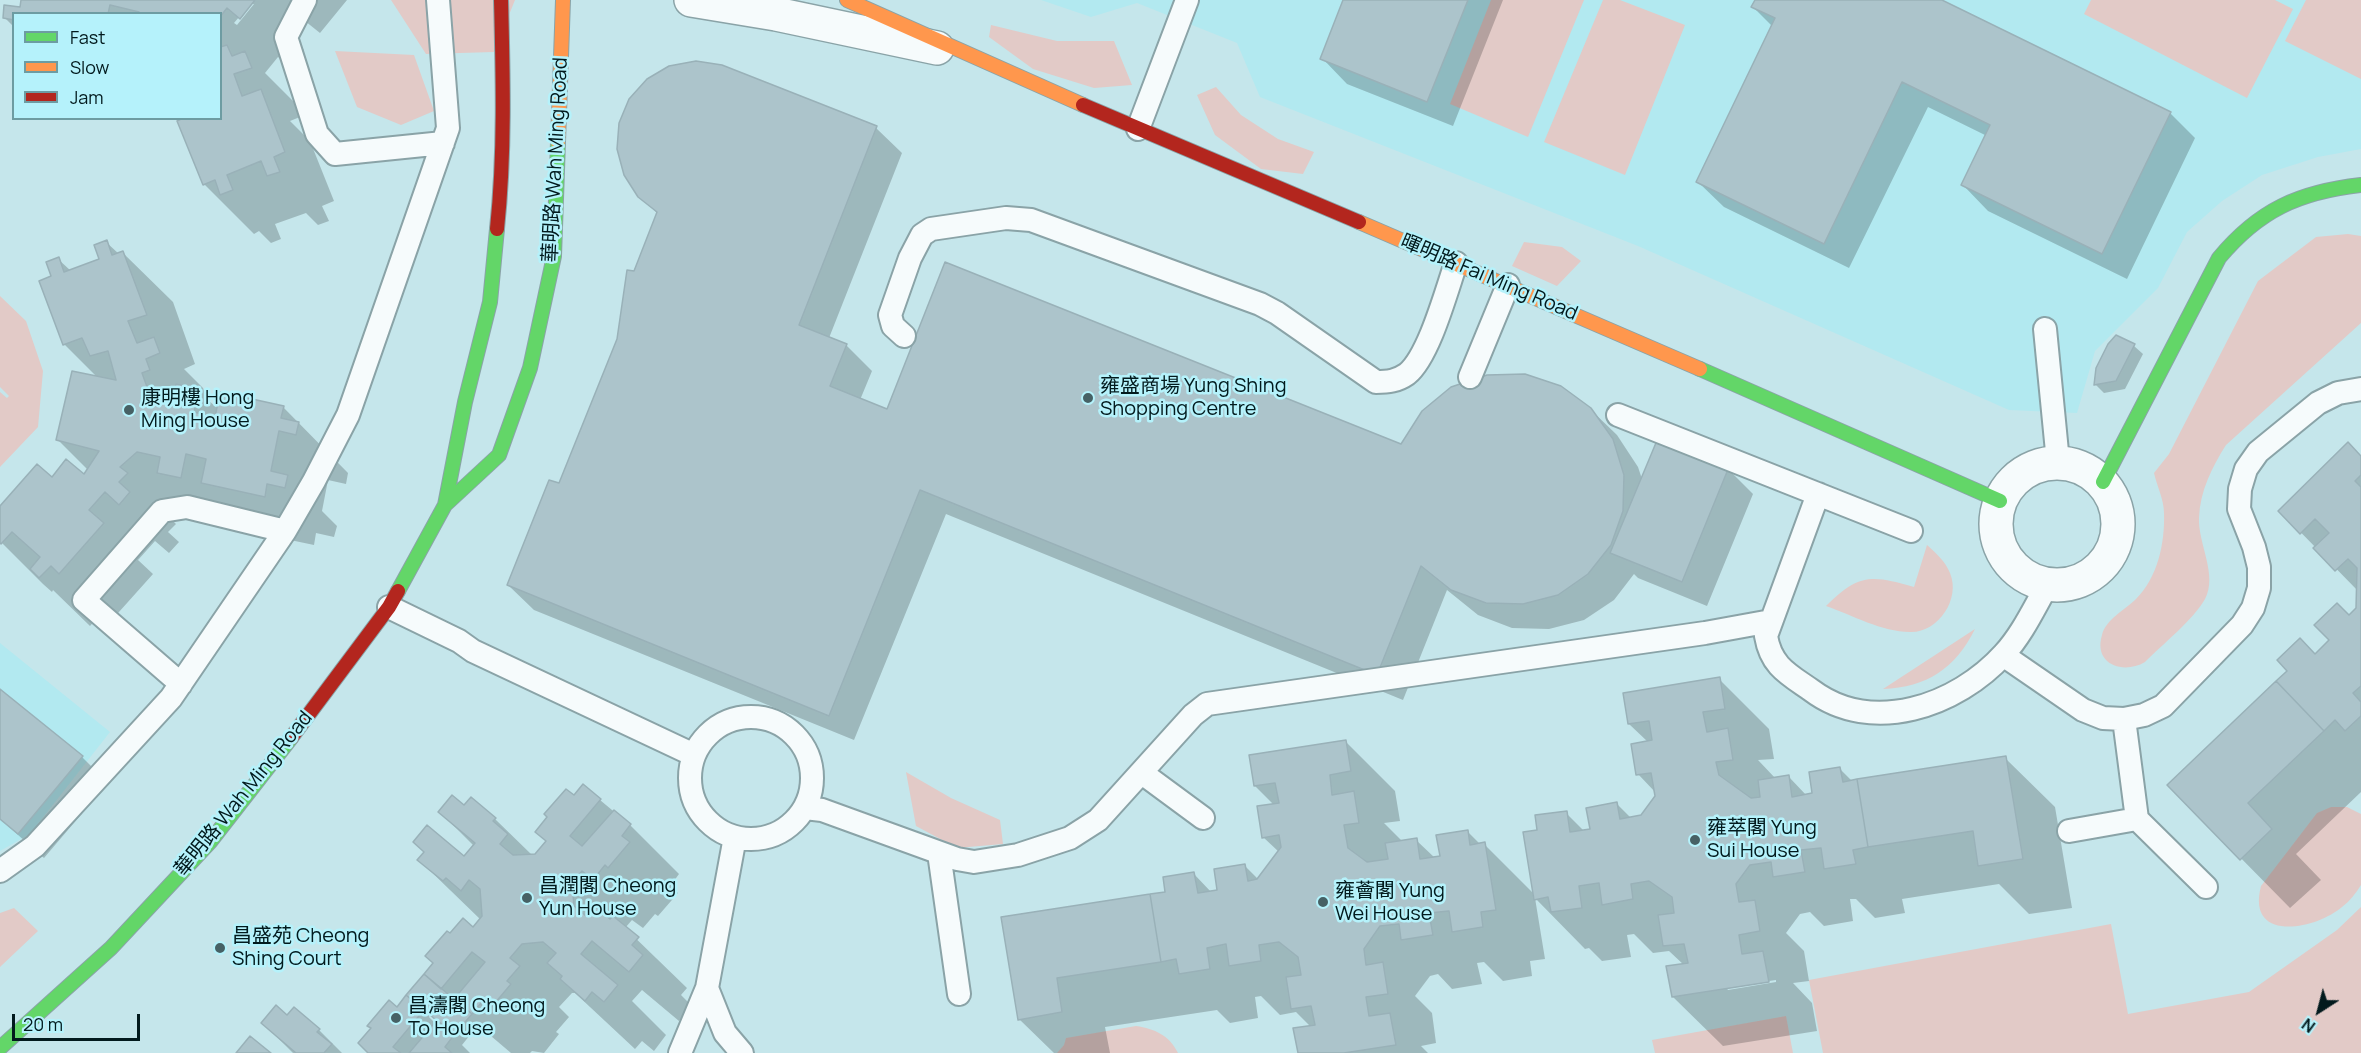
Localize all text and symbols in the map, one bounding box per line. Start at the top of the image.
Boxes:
legend [12,12,222,120]
text: Fast [70,25,105,49]
text: Slow [70,55,109,79]
street label: 華明路 Wah Ming Road [539,57,573,263]
text: Jam [70,85,104,109]
street label: 暉明路 Fai Ming Road [1397,230,1581,326]
place label: 雍盛商場 Yung Shing Shopping Centre [1100,374,1287,421]
place label: 康明樓 Hong Ming House [141,386,254,433]
marker: 雍盛商場 Yung Shing Shopping Centre [1081,391,1095,405]
marker: 康明樓 Hong Ming House [122,403,136,417]
street label: 華明路 Wah Ming Road [170,707,318,881]
place label: 雍萃閣 Yung Sui House [1707,816,1817,863]
marker: 雍萃閣 Yung Sui House [1688,833,1702,847]
place label: 昌潤閣 Cheong Yun House [539,874,676,921]
place label: 雍薈閣 Yung Wei House [1335,879,1445,926]
marker: 昌潤閣 Cheong Yun House [520,891,534,905]
marker: 雍薈閣 Yung Wei House [1316,895,1330,909]
place label: 昌盛苑 Cheong Shing Court [232,924,369,971]
marker: 昌盛苑 Cheong Shing Court [213,941,227,955]
north arrow [2289,981,2349,1041]
place label: 昌濤閣 Cheong To House [408,994,545,1041]
scale bar [15,1002,142,1040]
marker: 昌濤閣 Cheong To House [389,1011,403,1025]
text: 20 m [23,1012,63,1036]
text: N [2297,1013,2320,1038]

